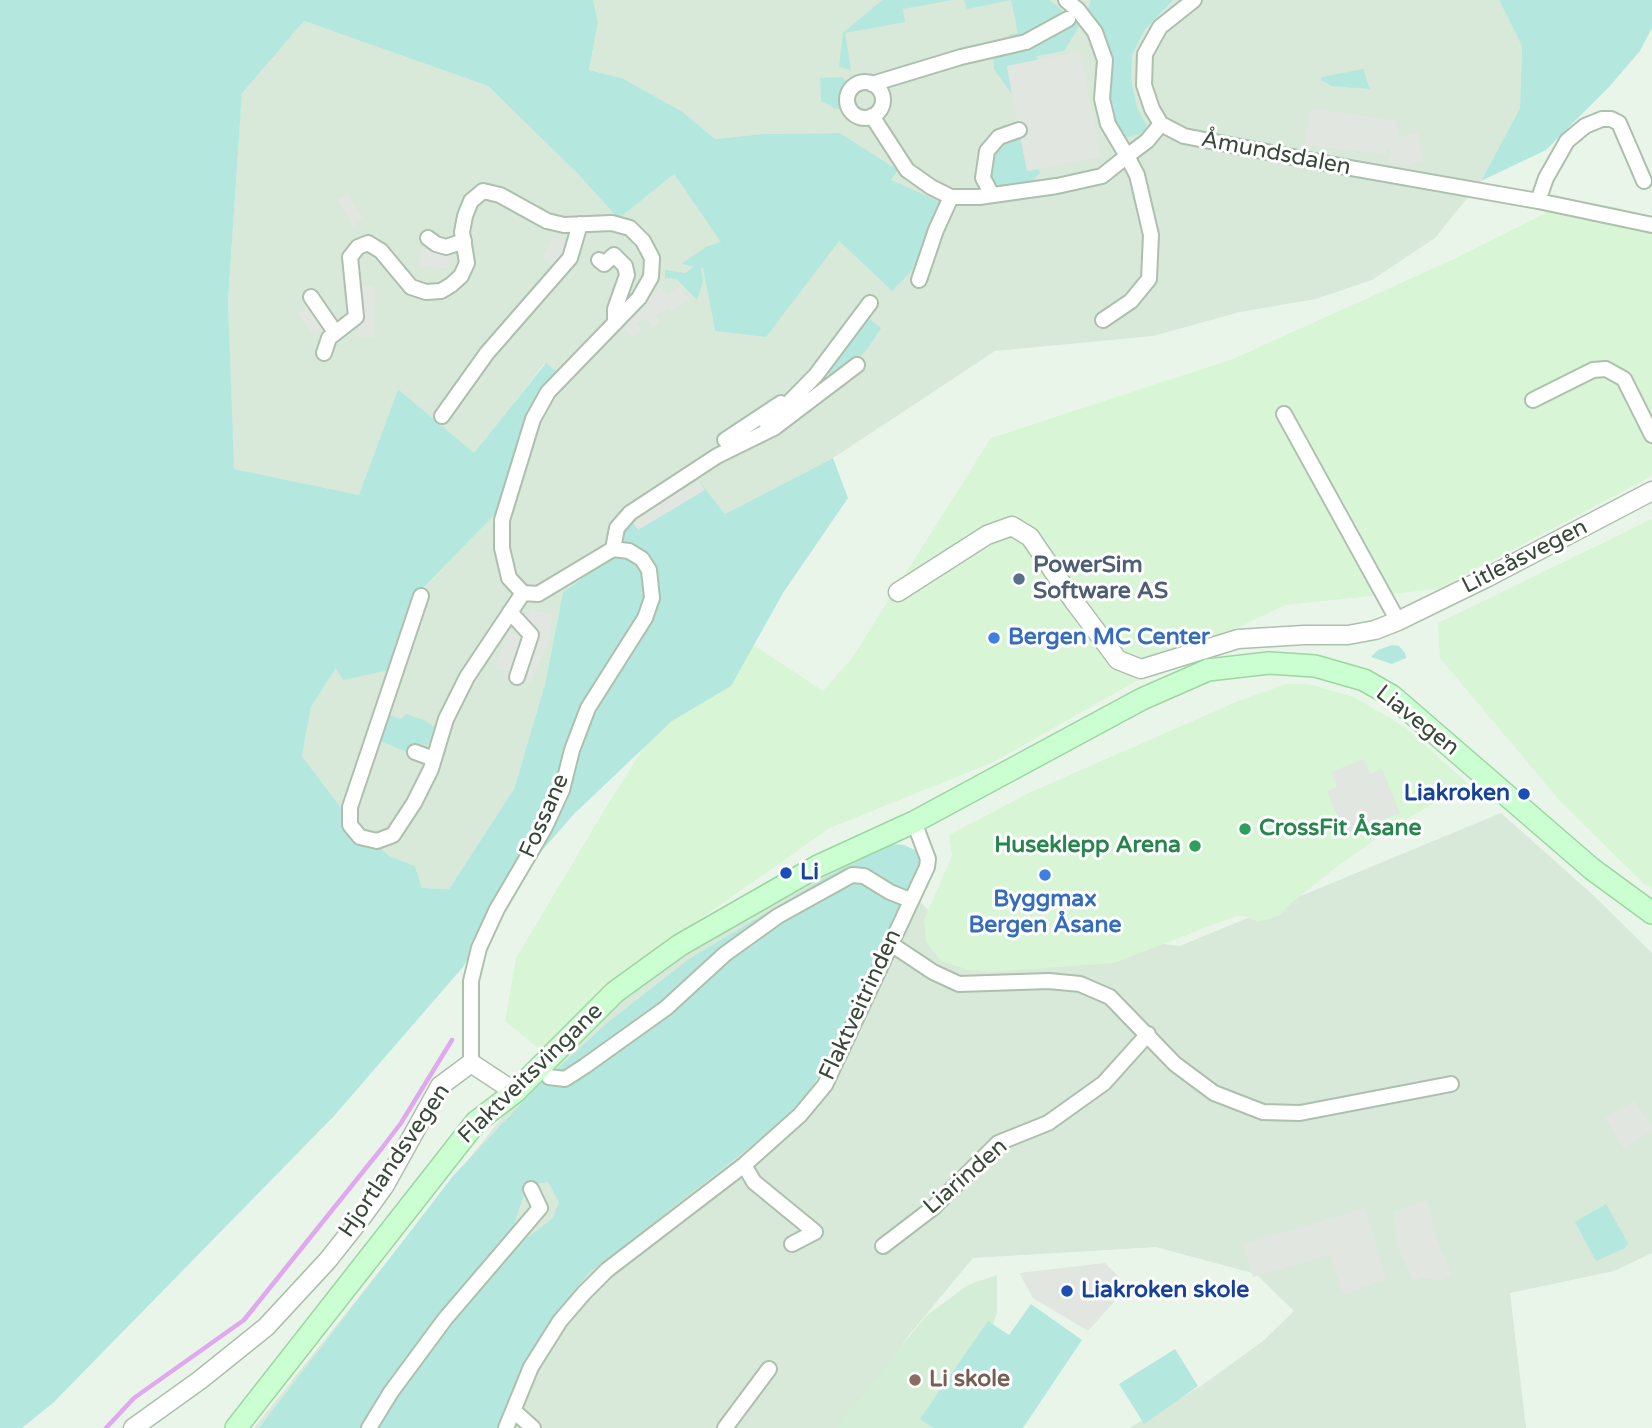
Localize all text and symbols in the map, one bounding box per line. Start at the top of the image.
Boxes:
street label: Åmundsdalen [1199,126,1353,182]
street label: Litleåsvegen [1458,514,1592,600]
place label: PowerSim Software AS [1033,552,1168,606]
marker: PowerSim Software AS [1011,571,1027,587]
place label: Bergen MC Center [1008,624,1210,652]
marker: Bergen MC Center [986,630,1002,646]
street label: Liavegen [1370,680,1464,762]
street label: Fossane [514,770,576,862]
place label: Liakroken [1404,780,1510,808]
marker: Liakroken [1516,786,1532,802]
place label: CrossFit Åsane [1259,815,1421,843]
marker: CrossFit Åsane [1237,821,1253,837]
place label: Huseklepp Arena [994,832,1181,860]
marker: Huseklepp Arena [1187,838,1203,854]
place label: Li [800,859,819,887]
marker: Li [778,865,794,881]
marker: Byggmax Bergen Åsane [1037,867,1053,883]
place label: Byggmax Bergen Åsane [969,886,1121,940]
street label: Flaktveitrinden [814,925,908,1085]
street label: Flaktveitsvingane [453,998,609,1150]
street label: Hjortlandsvegen [333,1079,457,1243]
street label: Liarinden [918,1133,1014,1221]
place label: Liakroken skole [1081,1277,1249,1305]
marker: Liakroken skole [1059,1283,1075,1299]
place label: Li skole [929,1366,1010,1394]
marker: Li skole [907,1372,923,1388]

